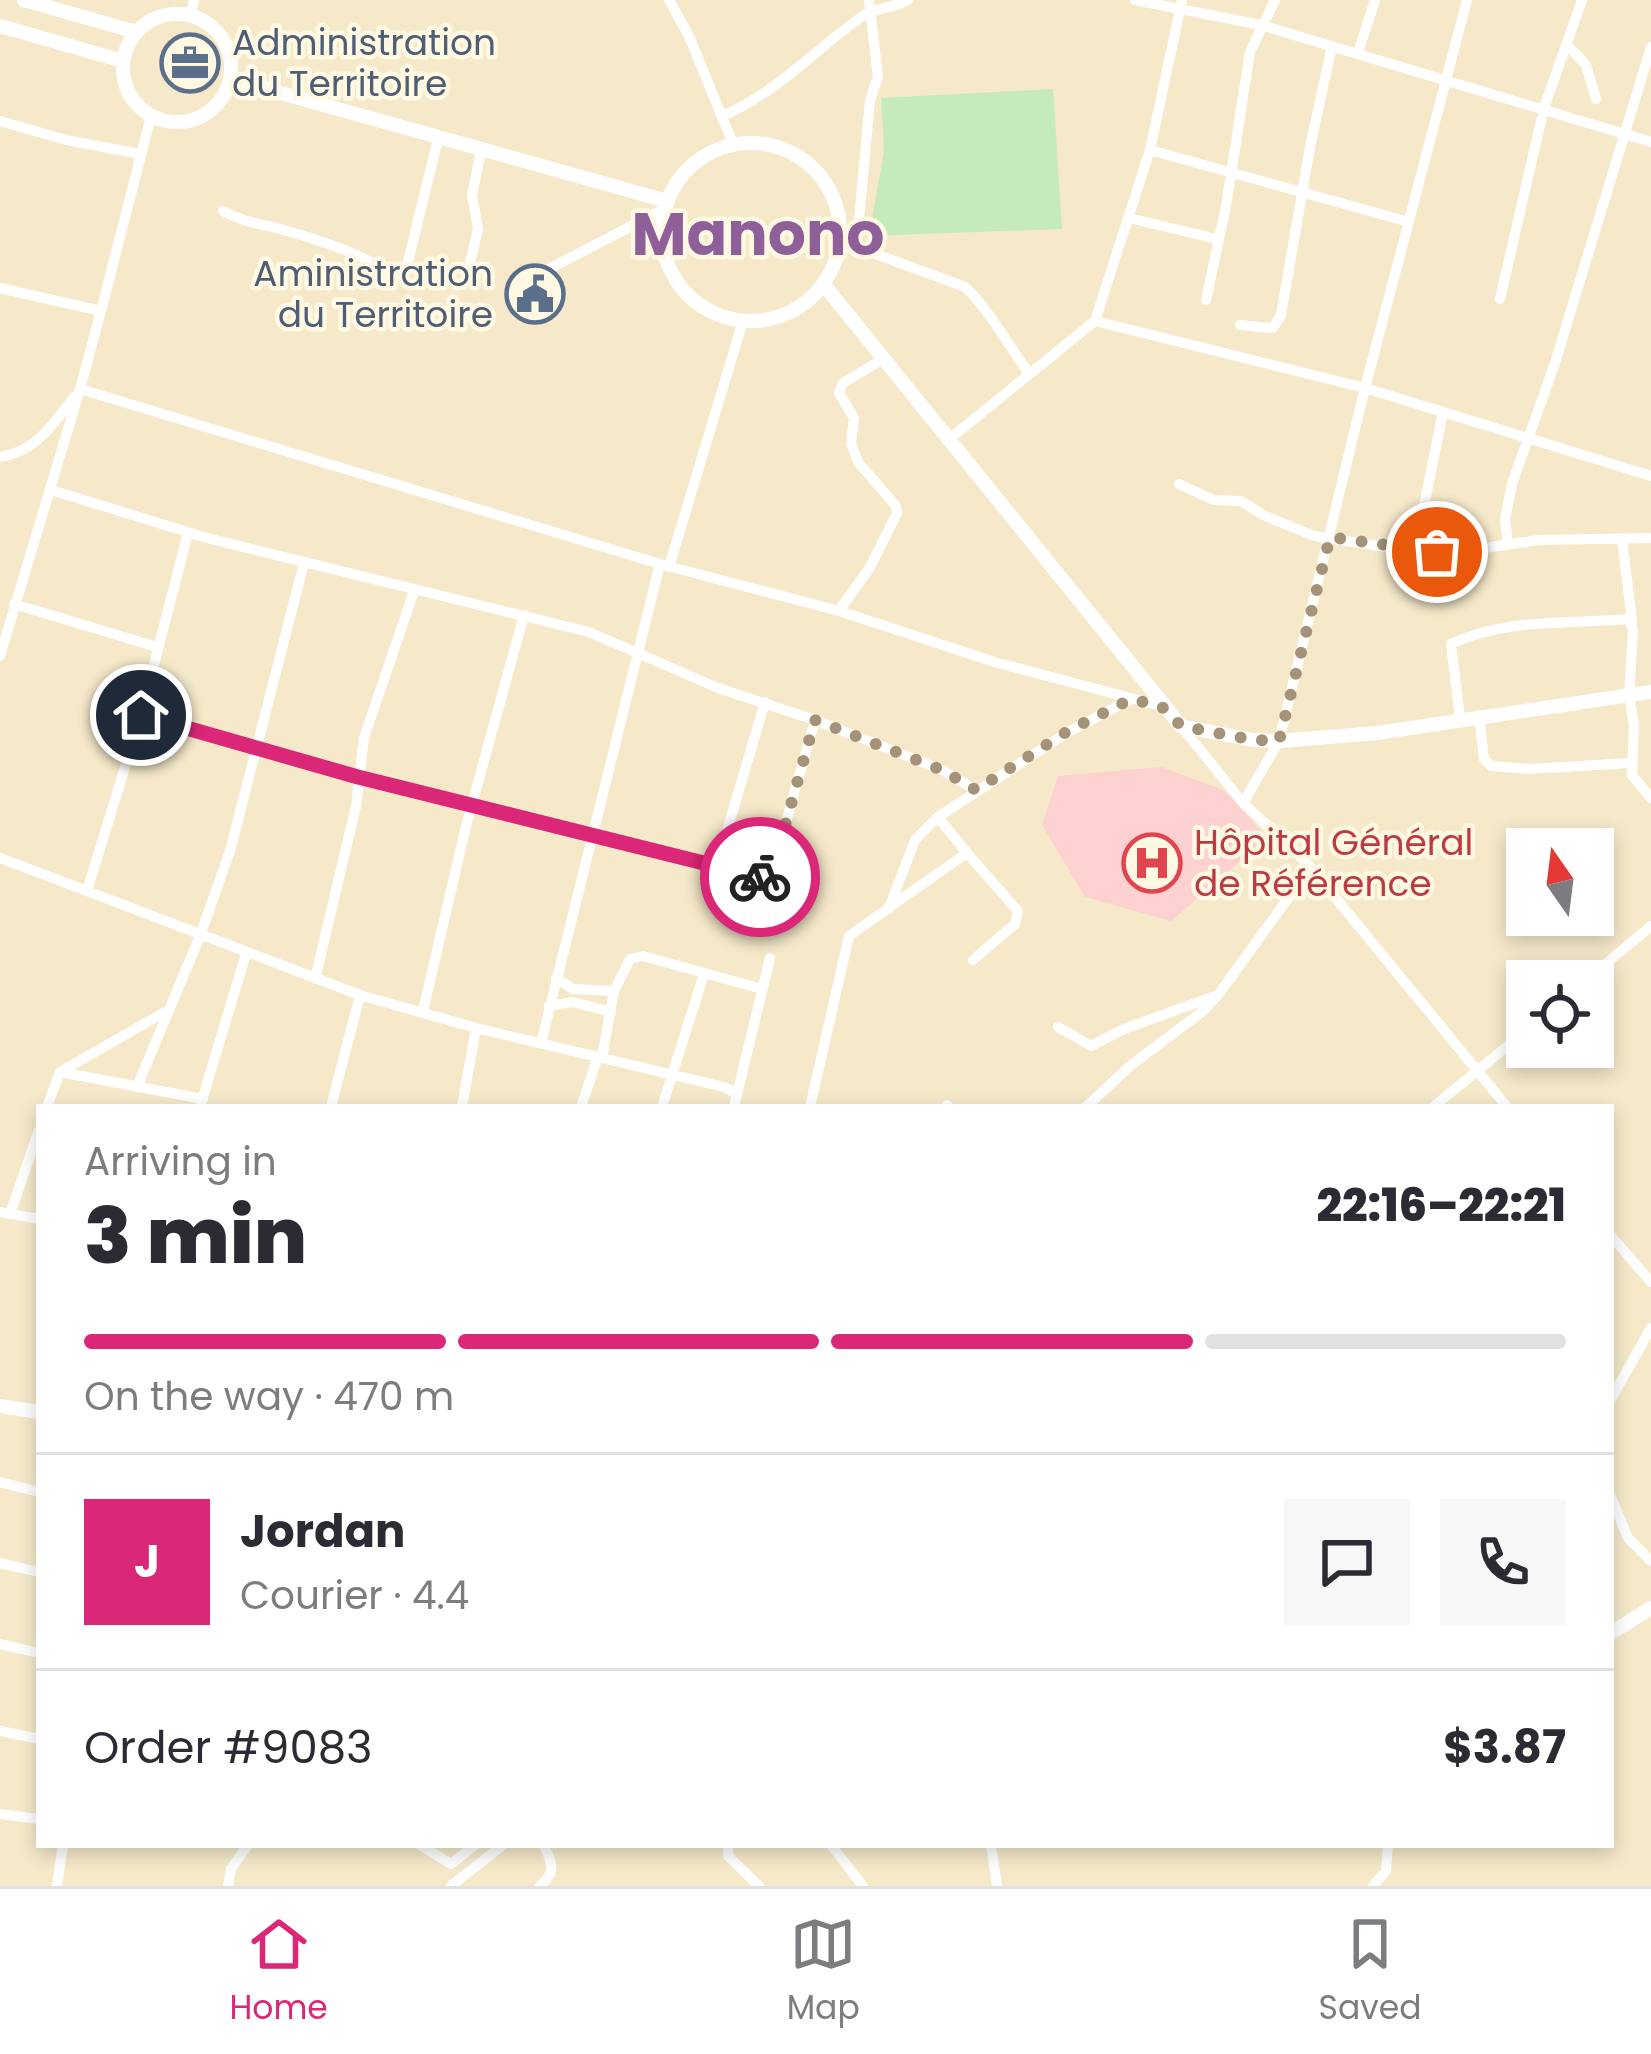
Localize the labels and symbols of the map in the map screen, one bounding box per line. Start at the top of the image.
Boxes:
place label: Administration du Territoire [232,17,496,109]
office icon: Administration du Territoire [159,32,221,94]
district label: Manono [631,192,885,276]
place label: Aministration du Territoire [253,248,493,340]
public building icon: Aministration du Territoire [504,263,566,325]
pin [1386,501,1488,603]
pin [90,664,192,766]
courier [700,817,820,937]
place label: Hôpital Général de Référence [1194,817,1473,909]
north arrow [1506,828,1614,936]
hospital icon: Hôpital Général de Référence [1121,832,1183,894]

